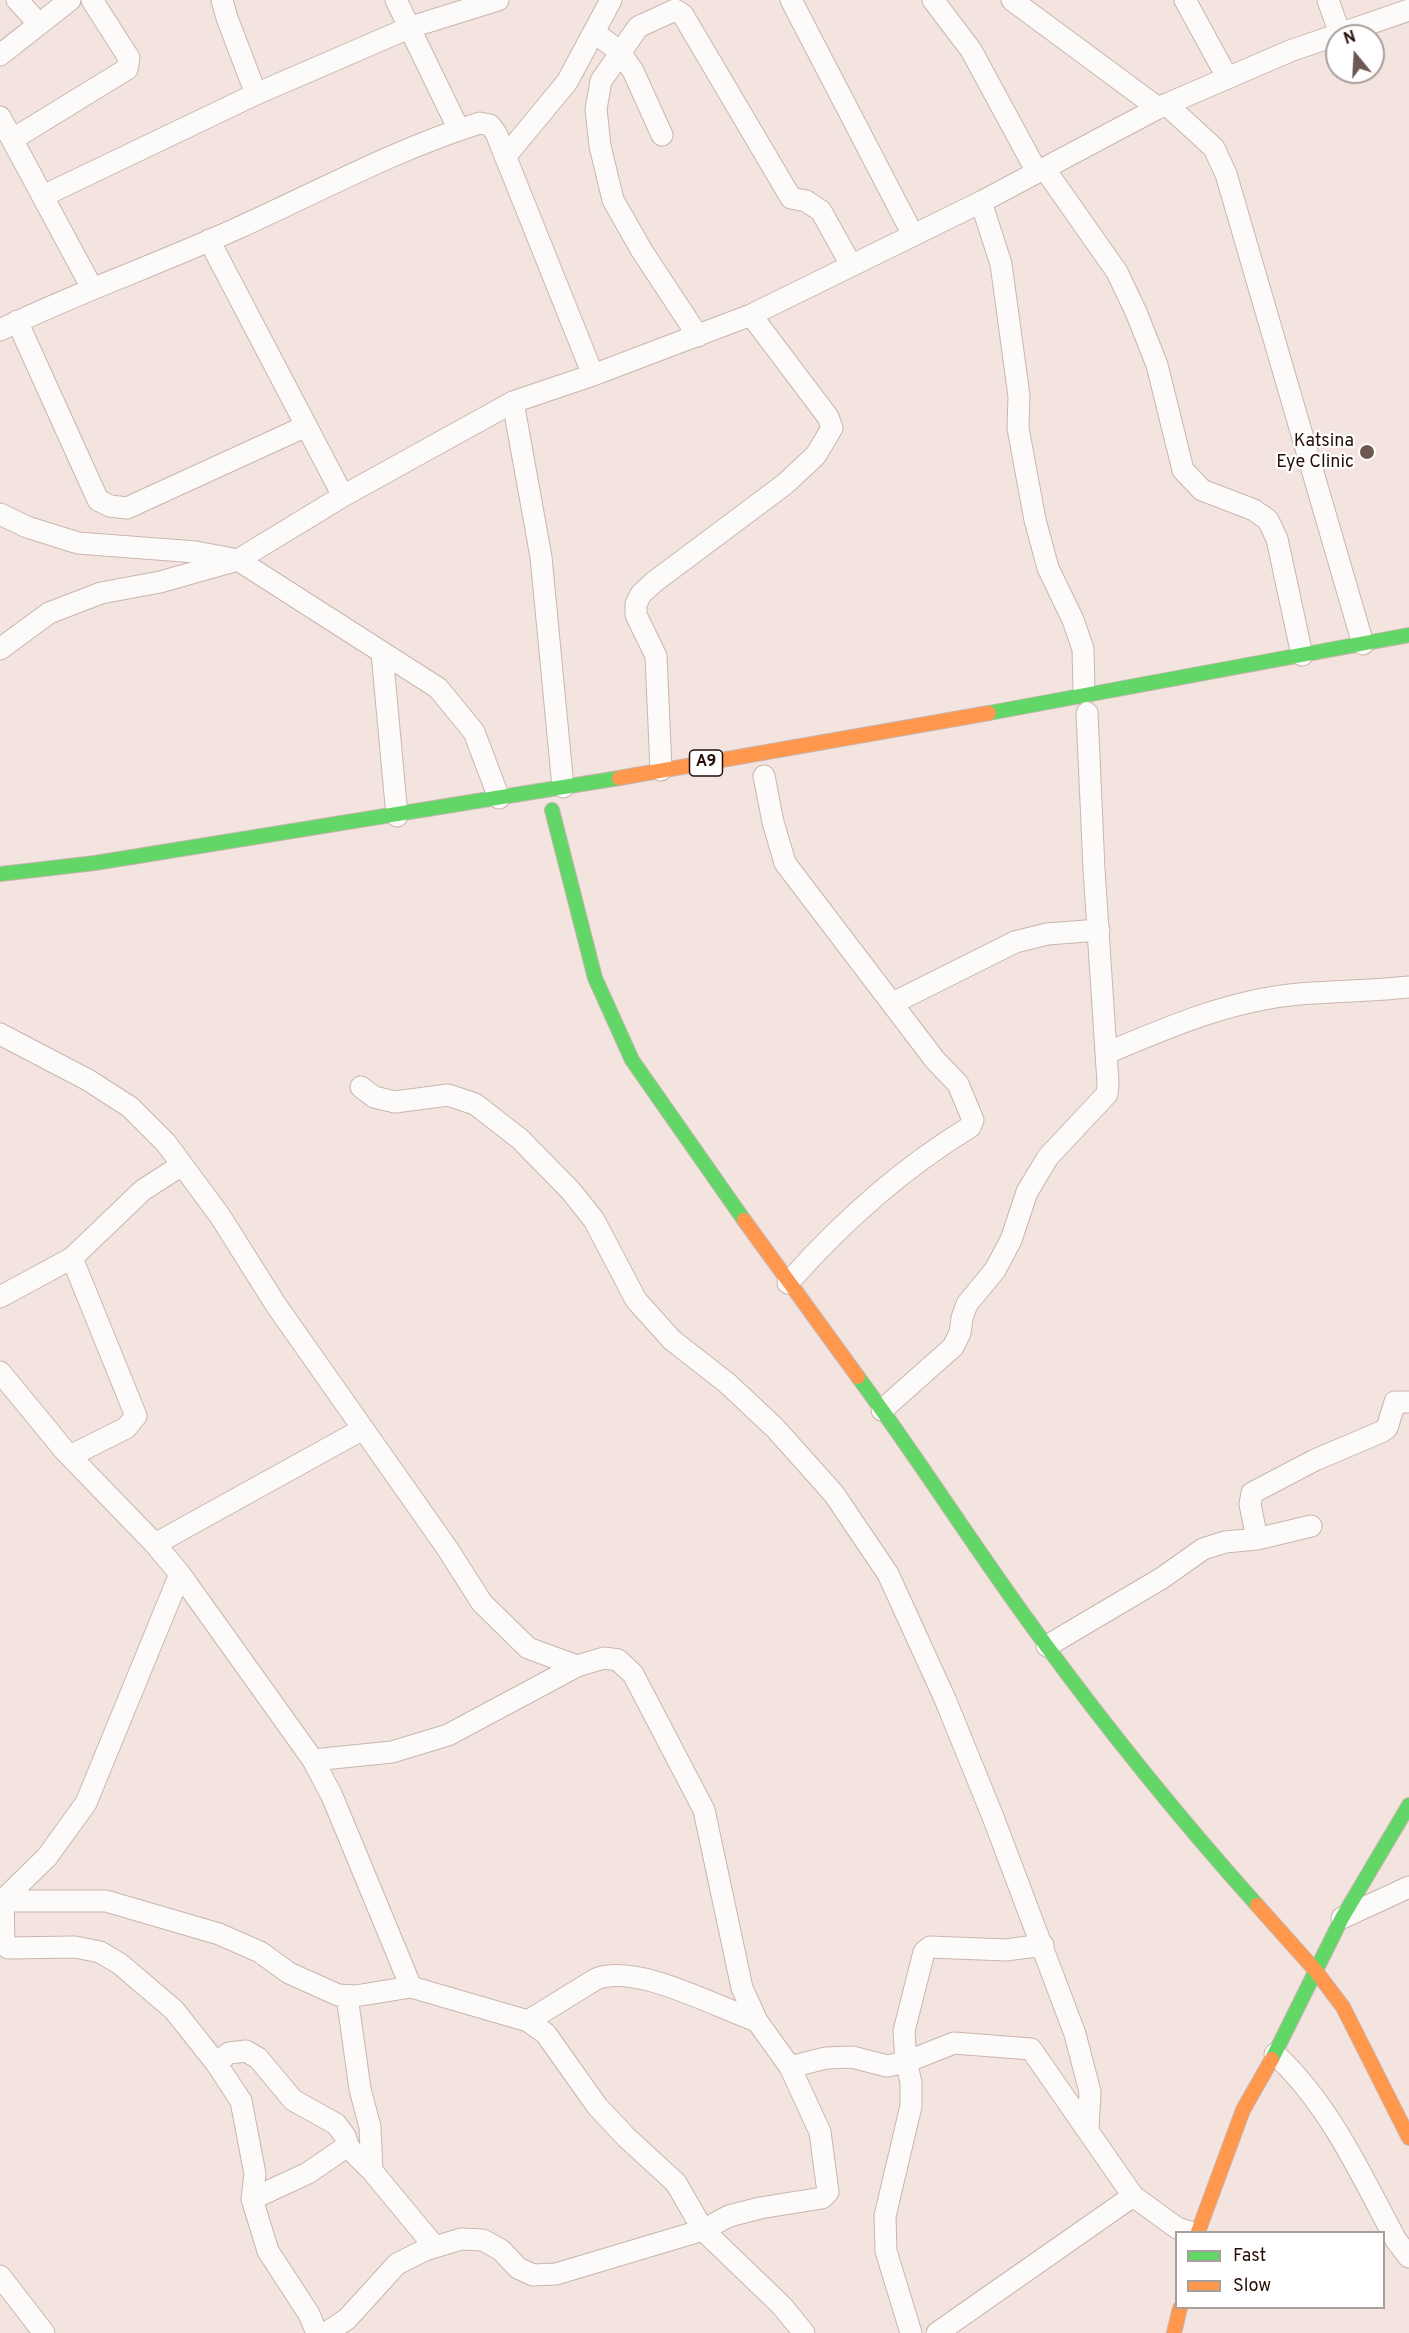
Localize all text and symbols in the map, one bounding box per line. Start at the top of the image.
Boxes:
north arrow [1325,24,1385,84]
text: N [1341,27,1359,50]
place label: Katsina Eye Clinic [1276,431,1354,474]
marker: Katsina Eye Clinic [1358,443,1376,461]
road number: A9 [690,750,722,776]
legend [1175,2231,1385,2309]
text: Fast [1233,2245,1266,2268]
text: Slow [1233,2275,1271,2298]

